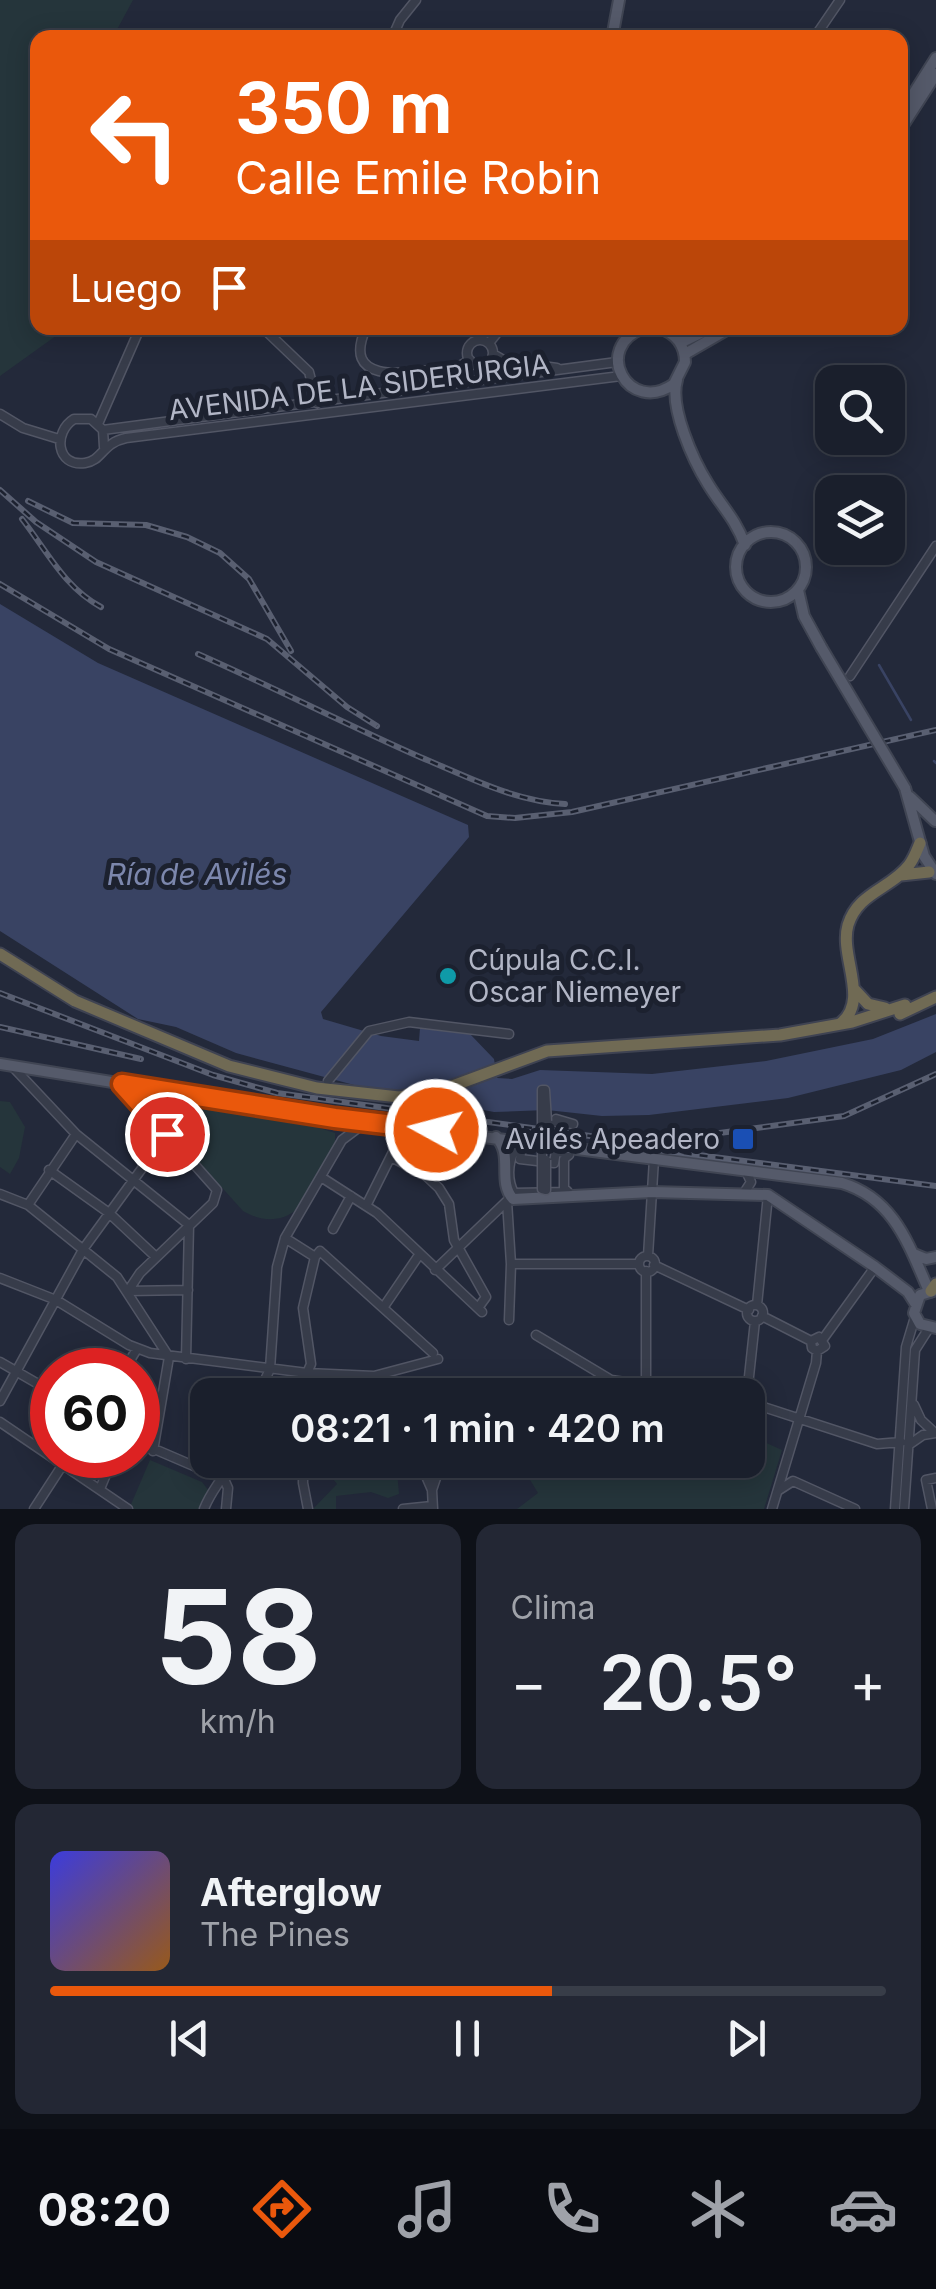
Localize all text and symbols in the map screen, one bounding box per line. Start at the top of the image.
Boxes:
text: 350 m [235,65,453,150]
icon: left [70,70,200,200]
text: Calle Emile Robin [235,150,601,205]
icon: arrive [202,260,257,315]
text: Luego [70,265,182,311]
street label: AVENIDA DE LA SIDERURGIA [167,347,551,427]
map controls [815,365,905,565]
button: search [815,365,905,455]
button: layers [815,475,905,565]
water label: Ría de Avilés [107,856,287,892]
place label: Cúpula C.C.I. Oscar Niemeyer [468,943,681,1009]
marker: Cúpula C.C.I. Oscar Niemeyer [437,965,459,987]
position arrow [384,1078,488,1182]
pin [125,1092,210,1177]
icon: arrive [140,1107,195,1162]
place label: Avilés Apeadero [505,1122,720,1156]
marker: Avilés Apeadero [730,1126,756,1152]
speed limit sign: 60 [30,1348,160,1478]
text: 08:21 · 1 min · 420 m [290,1405,665,1451]
text: 58 [154,1558,322,1715]
text: Clima [511,1588,595,1627]
text: 20.5° [599,1637,798,1728]
text: − [511,1650,547,1716]
text: + [850,1650,886,1716]
text: km/h [200,1702,276,1741]
text: Afterglow [200,1869,382,1915]
text: The Pines [200,1915,350,1954]
icon: previous [162,2011,217,2066]
icon: pause [440,2011,495,2066]
icon: next [719,2011,774,2066]
icon: directions [247,2174,317,2244]
icon: music [392,2174,462,2244]
icon: phone [537,2174,607,2244]
icon: climate [683,2174,753,2244]
icon: car [828,2174,898,2244]
text: 08:20 [38,2182,171,2237]

